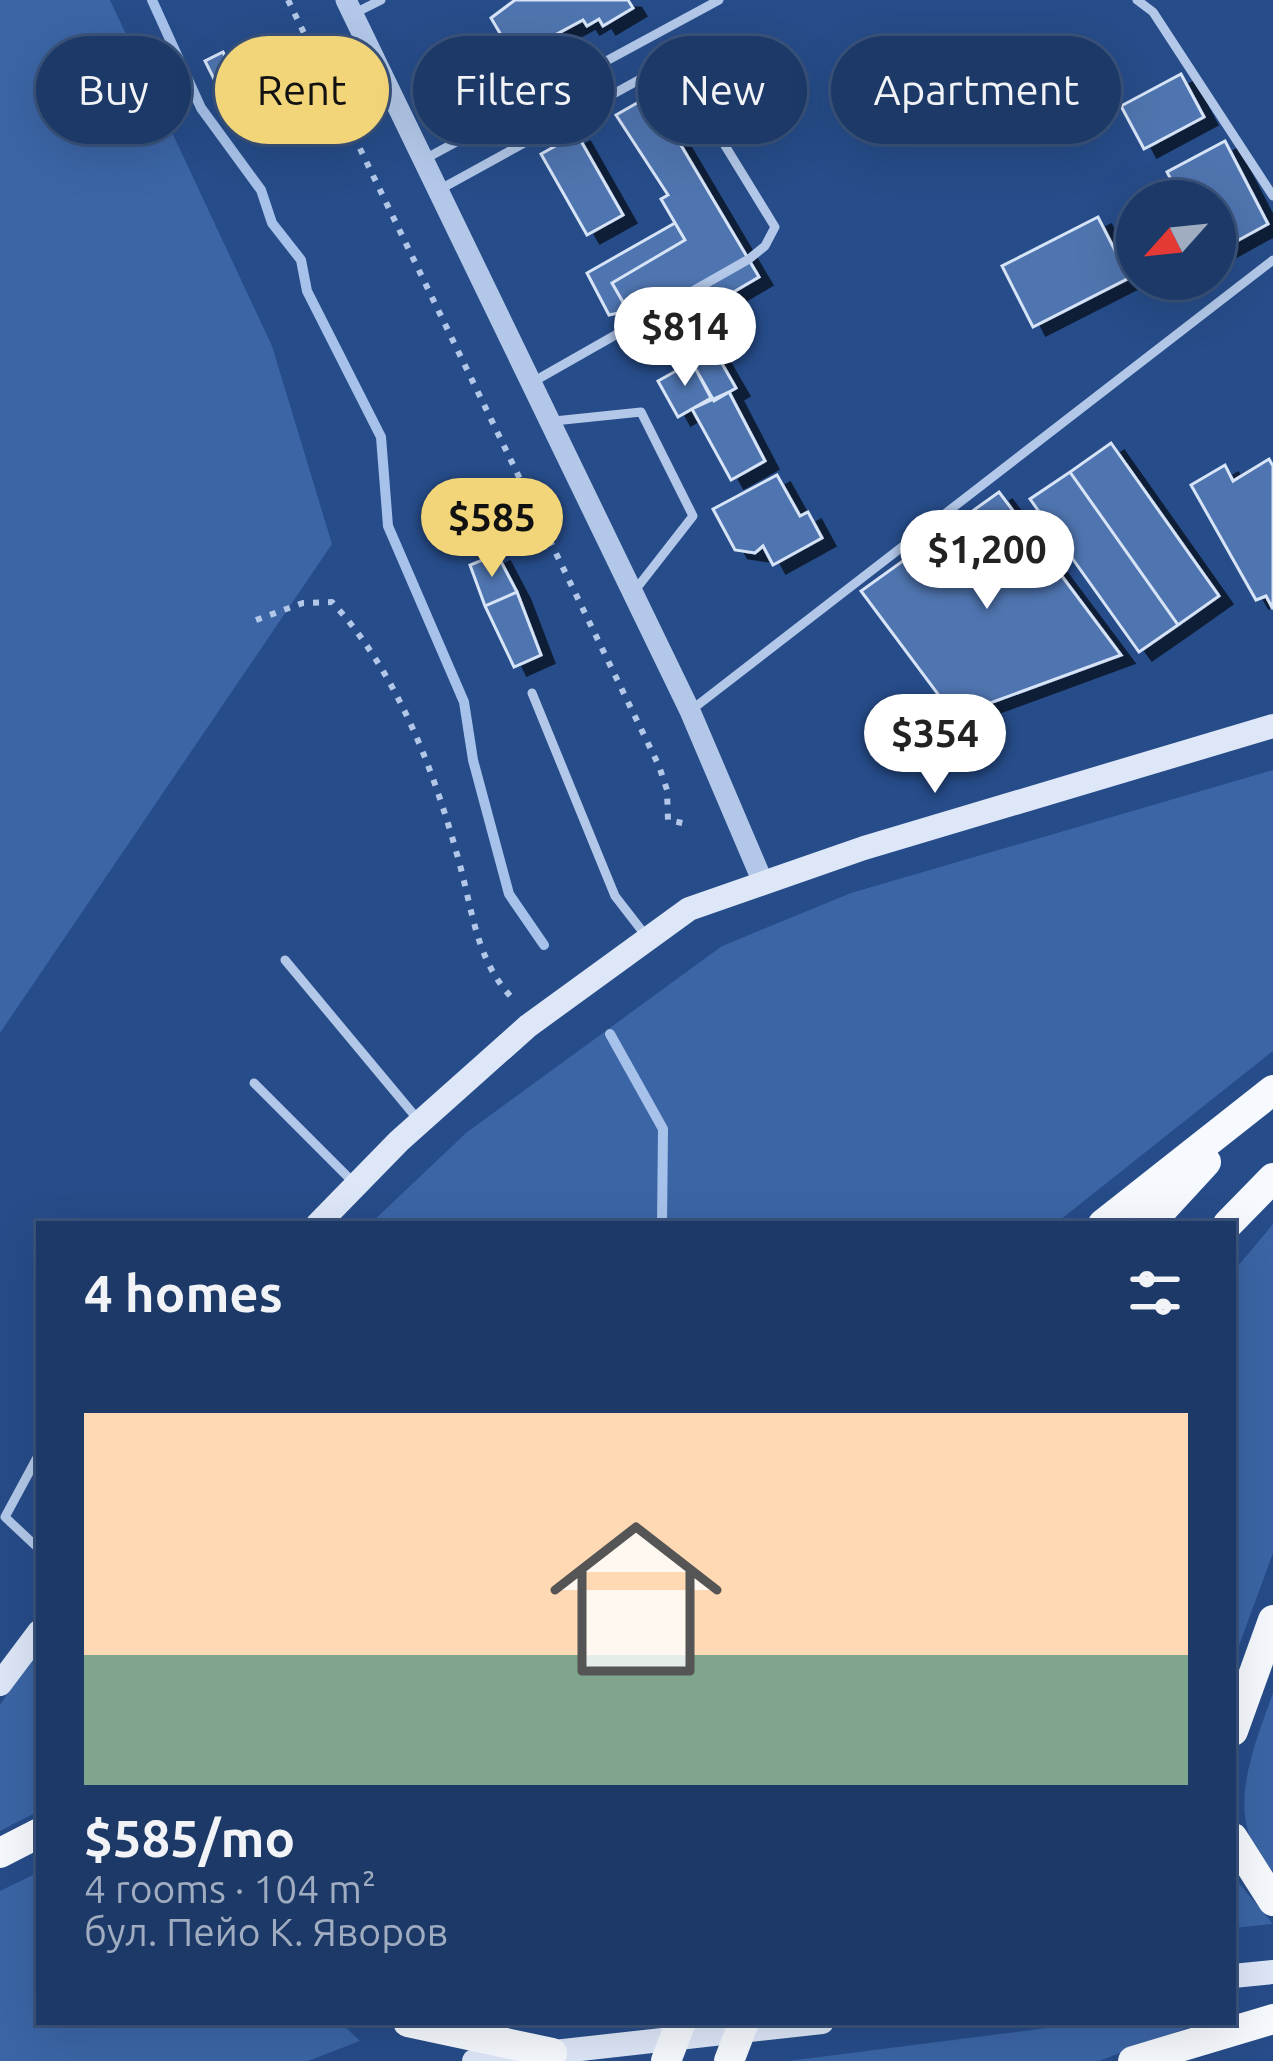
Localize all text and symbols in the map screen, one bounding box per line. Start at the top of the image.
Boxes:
chip: Buy [36,36,191,144]
chip: Rent [215,36,389,144]
chip: Filters [413,36,614,144]
chip: New [638,36,807,144]
chip: Apartment [831,36,1121,144]
north arrow [1116,180,1236,300]
map controls [1116,180,1236,300]
pin: $814 [614,287,756,389]
text: $814 [641,304,729,347]
pin: $585 [421,478,563,580]
text: $585 [448,495,536,538]
pin: $1,200 [889,510,1085,612]
text: $1,200 [927,527,1047,570]
pin: $354 [864,694,1006,796]
text: $354 [891,711,979,754]
icon: filters [1122,1260,1188,1326]
text: 4 homes [84,1264,283,1322]
icon: home [528,1491,744,1707]
text: $585/mo [84,1809,295,1867]
text: 4 rooms · 104 m² [84,1867,376,1910]
text: бул. Пейо К. Яворов [84,1910,448,1953]

